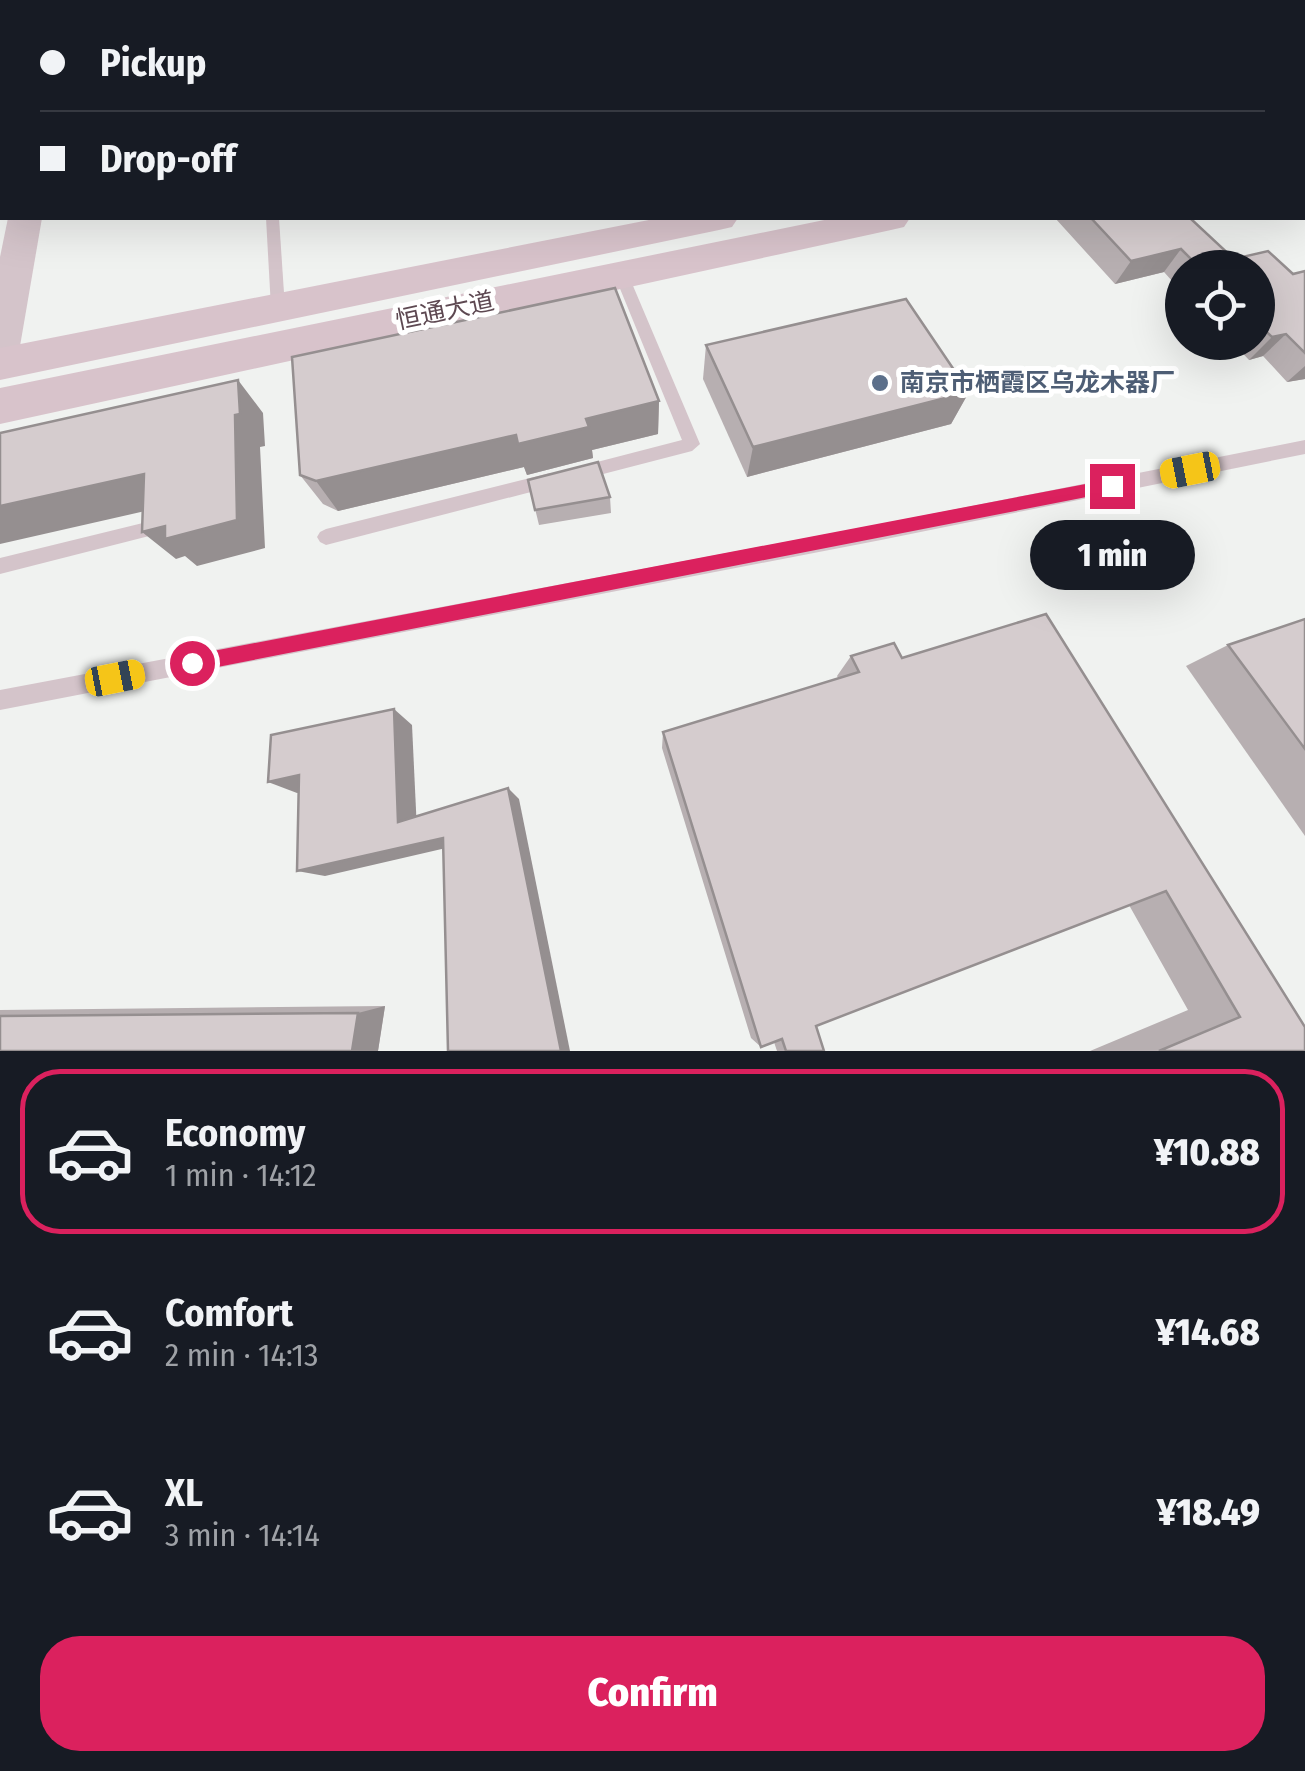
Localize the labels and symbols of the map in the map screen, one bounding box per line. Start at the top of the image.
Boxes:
street label: 恒通大道 [393,286,497,336]
place label: 南京市栖霞区乌龙木器厂 [900,368,1175,398]
marker: 南京市栖霞区乌龙木器厂 [869,372,891,394]
car [1158,450,1222,490]
route end [1090,464,1135,509]
callout: 1 min [1030,521,1194,591]
route start [170,641,215,686]
car [83,658,147,698]

